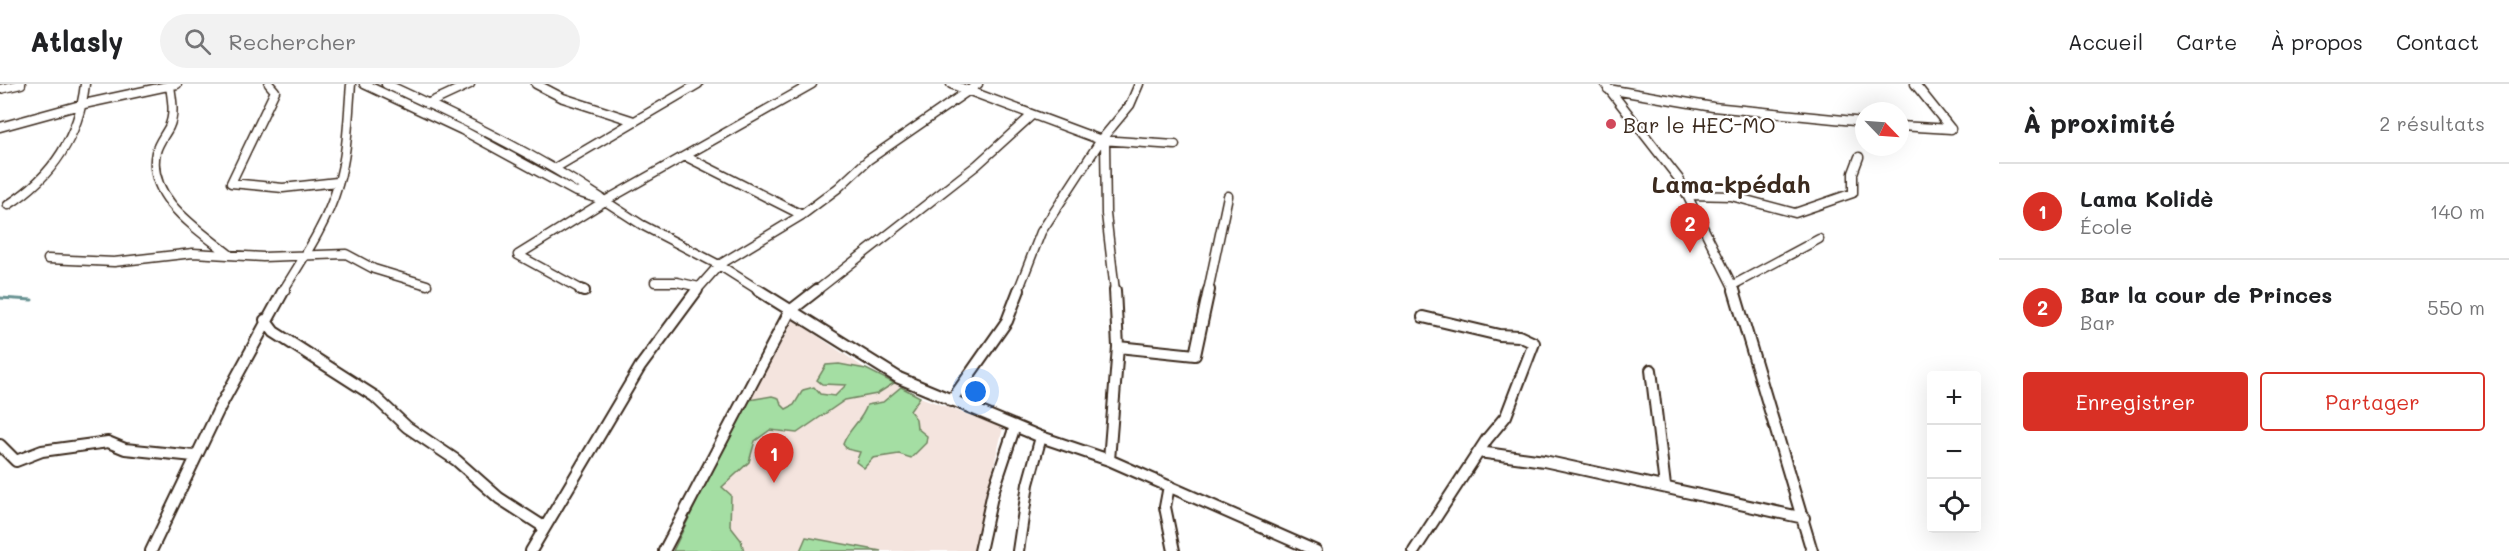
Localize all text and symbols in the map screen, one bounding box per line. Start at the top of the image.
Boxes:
search box [160,14,580,68]
text: Atlasly [30,23,124,59]
icon: search [181,25,214,58]
text: Rechercher [229,27,356,56]
text: Accueil [2068,28,2143,55]
text: Carte [2176,28,2237,55]
text: À propos [2270,28,2363,55]
text: Contact [2396,28,2479,55]
north arrow [1855,102,1909,156]
text: À proximité [2023,106,2175,140]
text: 2 résultats [2379,110,2485,136]
place label: Bar le HEC-MO [1623,111,1776,138]
marker: Bar le HEC-MO [1604,117,1618,131]
district label: Lama-kpédah [1652,168,1810,199]
text: Lama Kolidè [2080,184,2213,213]
text: 1 [2038,198,2047,224]
text: 140 m [2430,198,2485,224]
pin: 2 [1670,204,1710,253]
text: École [2080,213,2132,239]
text: Bar la cour de Princes [2080,280,2332,309]
text: 2 [2037,294,2048,320]
text: 550 m [2427,294,2485,320]
text: Bar [2080,309,2115,335]
map controls [1927,371,1981,533]
button: + [1927,371,1981,425]
button: Enregistrer [2023,372,2248,431]
button: Partager [2260,372,2485,431]
your location [961,377,990,406]
button: − [1927,425,1981,479]
pin: 1 [754,434,794,483]
button: locate [1927,479,1981,533]

